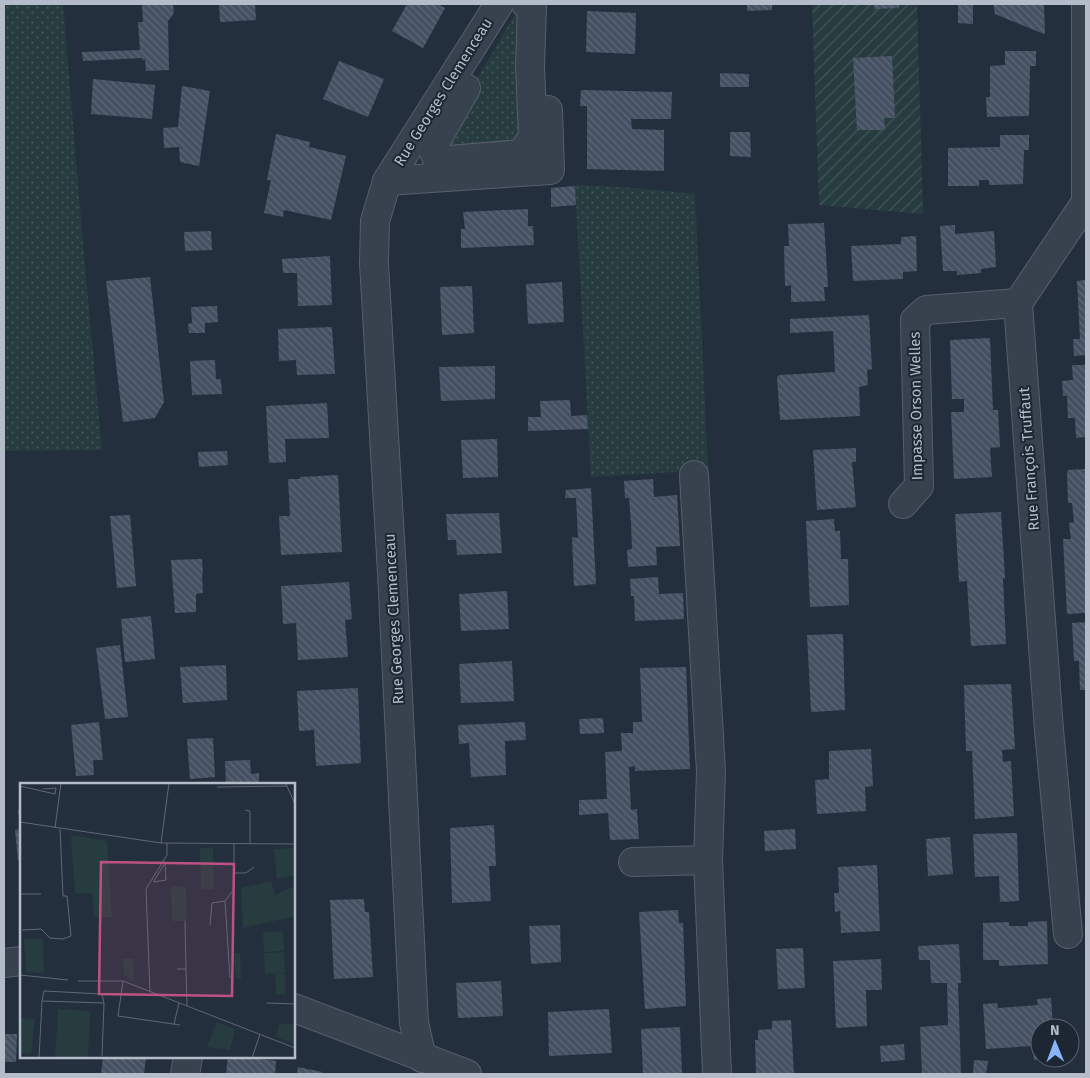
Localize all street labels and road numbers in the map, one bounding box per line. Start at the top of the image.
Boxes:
street label: Rue Georges Clemenceau [390,15,496,169]
street label: Impasse Orson Welles [906,331,926,481]
street label: Rue François Truffaut [1015,386,1043,531]
street label: Rue Georges Clemenceau [381,533,407,705]

